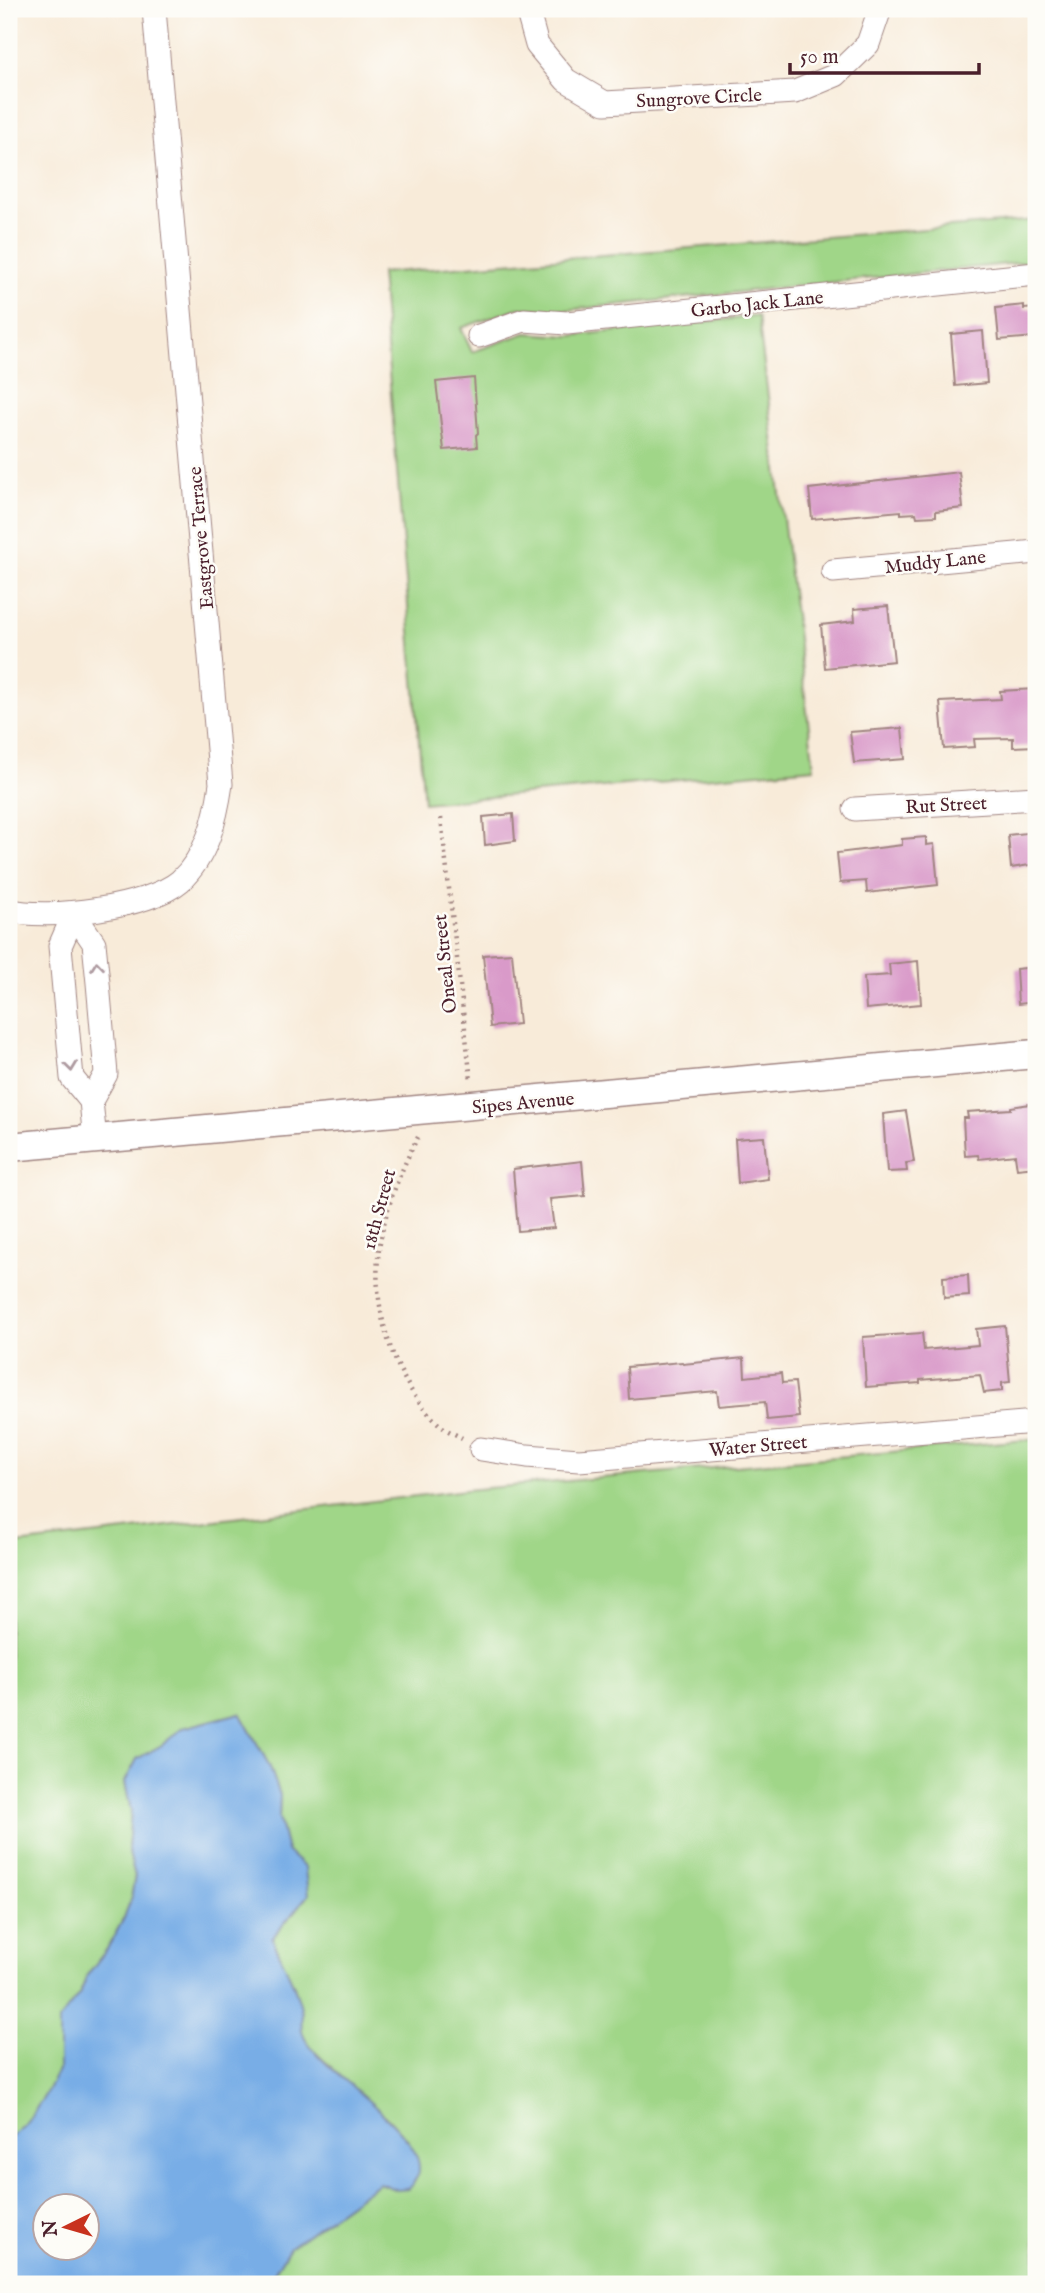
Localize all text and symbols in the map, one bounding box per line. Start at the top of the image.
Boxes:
scale bar [790,32,978,76]
text: 50 m [800,44,839,71]
street label: Sungrove Circle [636,84,763,114]
street label: Garbo Jack Lane [690,286,825,324]
street label: Eastgrove Terrace [184,465,220,610]
street label: Muddy Lane [883,546,987,580]
street label: Rut Street [904,792,988,820]
street label: Oneal Street [429,913,463,1014]
one-way arrow [89,960,104,972]
one-way arrow [63,1062,78,1073]
street label: Sipes Avenue [471,1088,576,1120]
street label: 18th Street [358,1166,402,1252]
street label: Water Street [708,1431,809,1463]
north arrow [32,2192,102,2262]
text: N [38,2219,64,2239]

